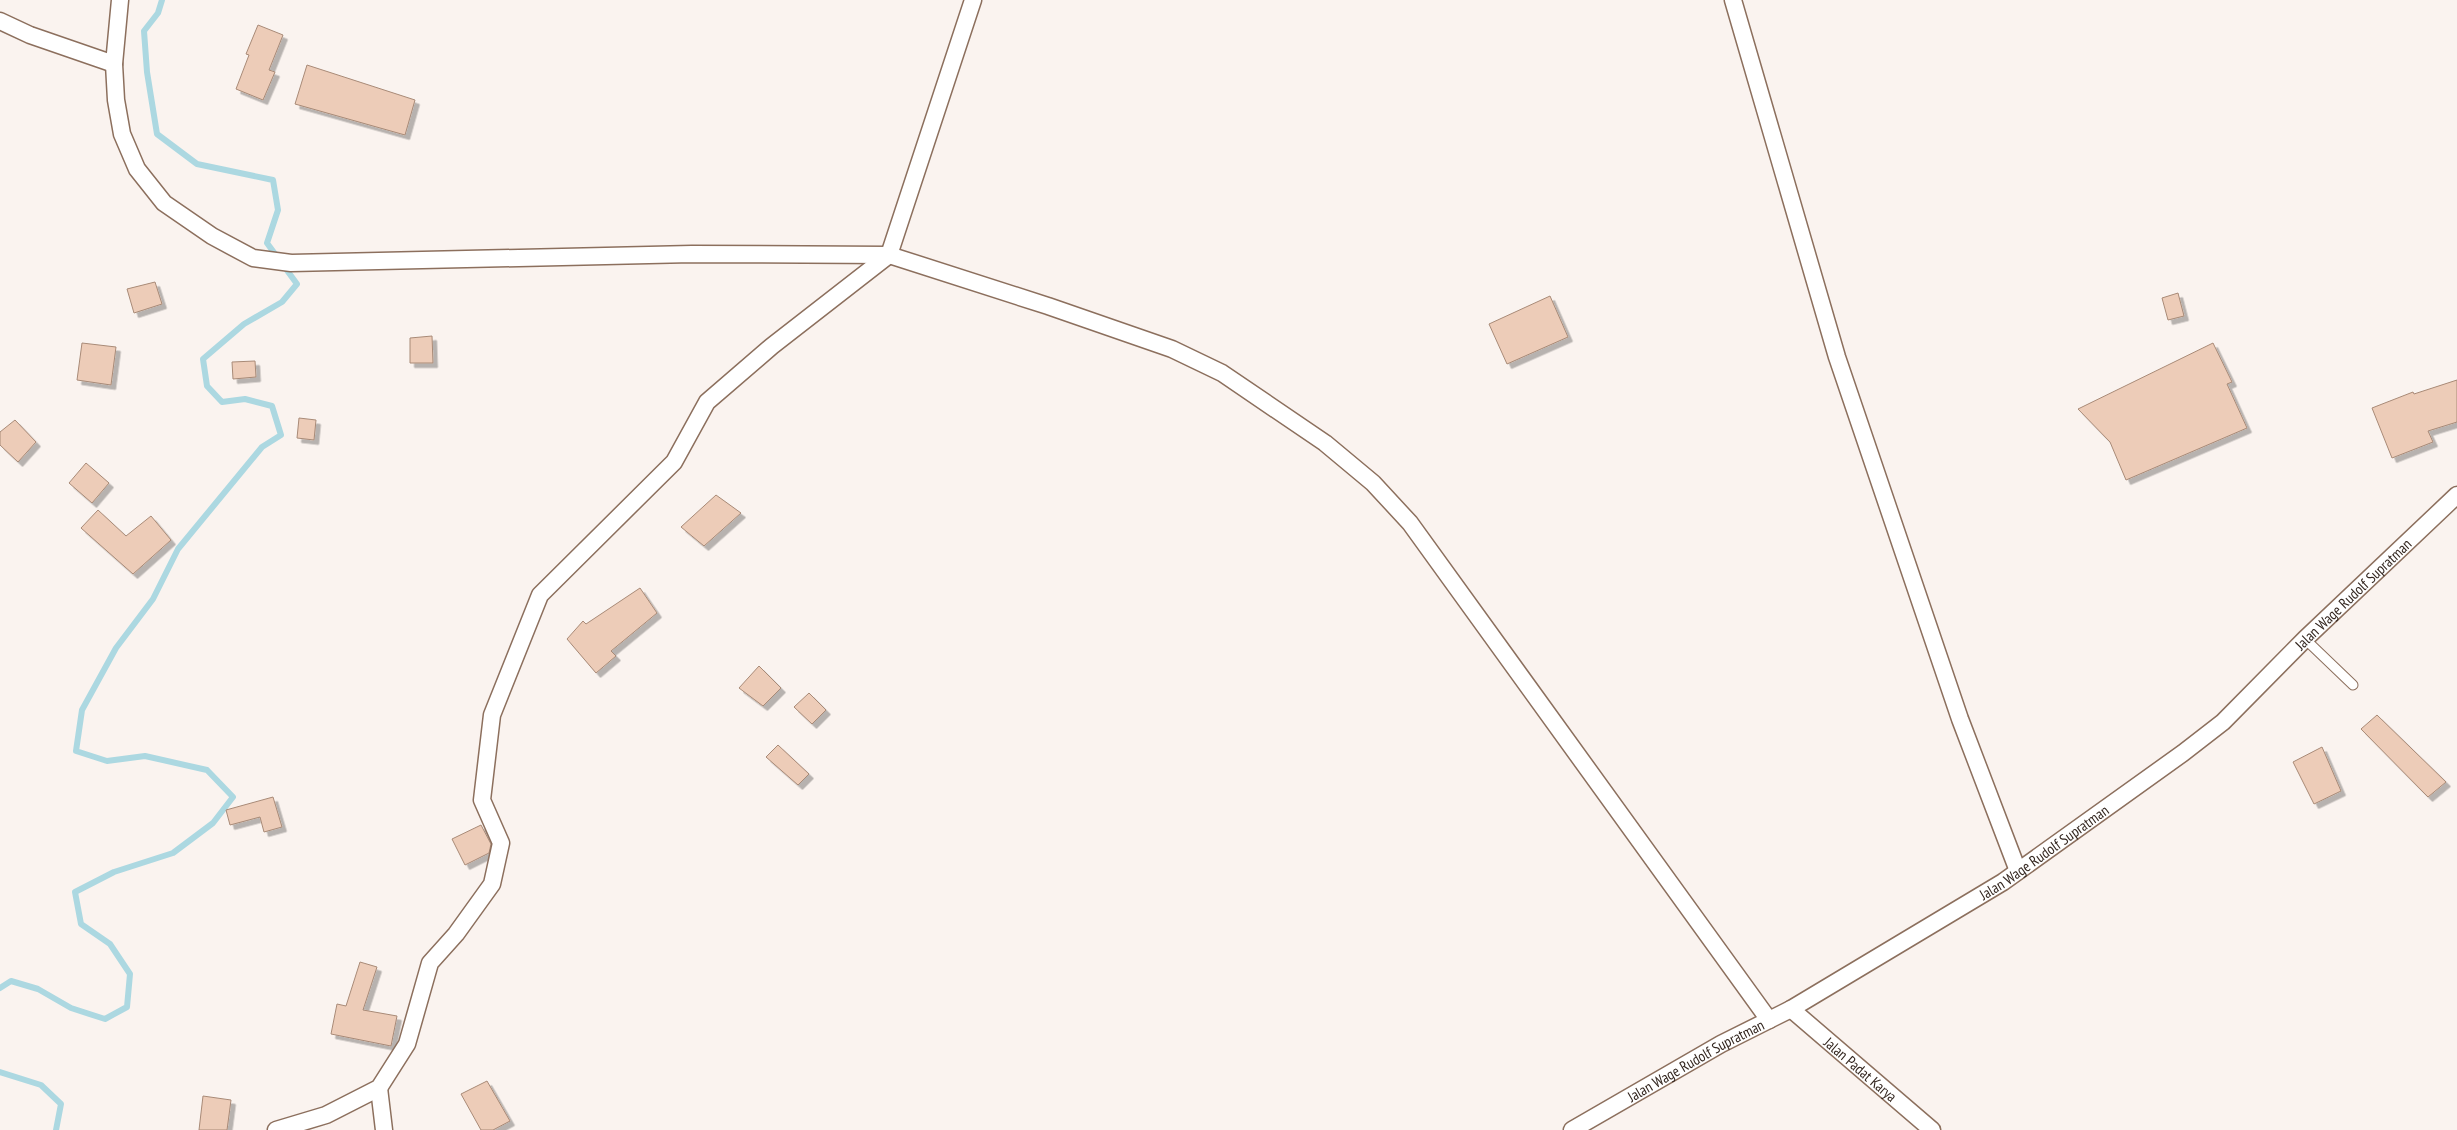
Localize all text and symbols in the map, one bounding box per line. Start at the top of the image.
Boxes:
street label: Jalan Wage Rudolf Supratman [2290,534,2415,654]
street label: Jalan Wage Rudolf Supratman [1975,800,2112,904]
street label: Jalan Wage Rudolf Supratman [1623,1015,1767,1106]
street label: Jalan Padat Karya [1820,1032,1901,1105]

